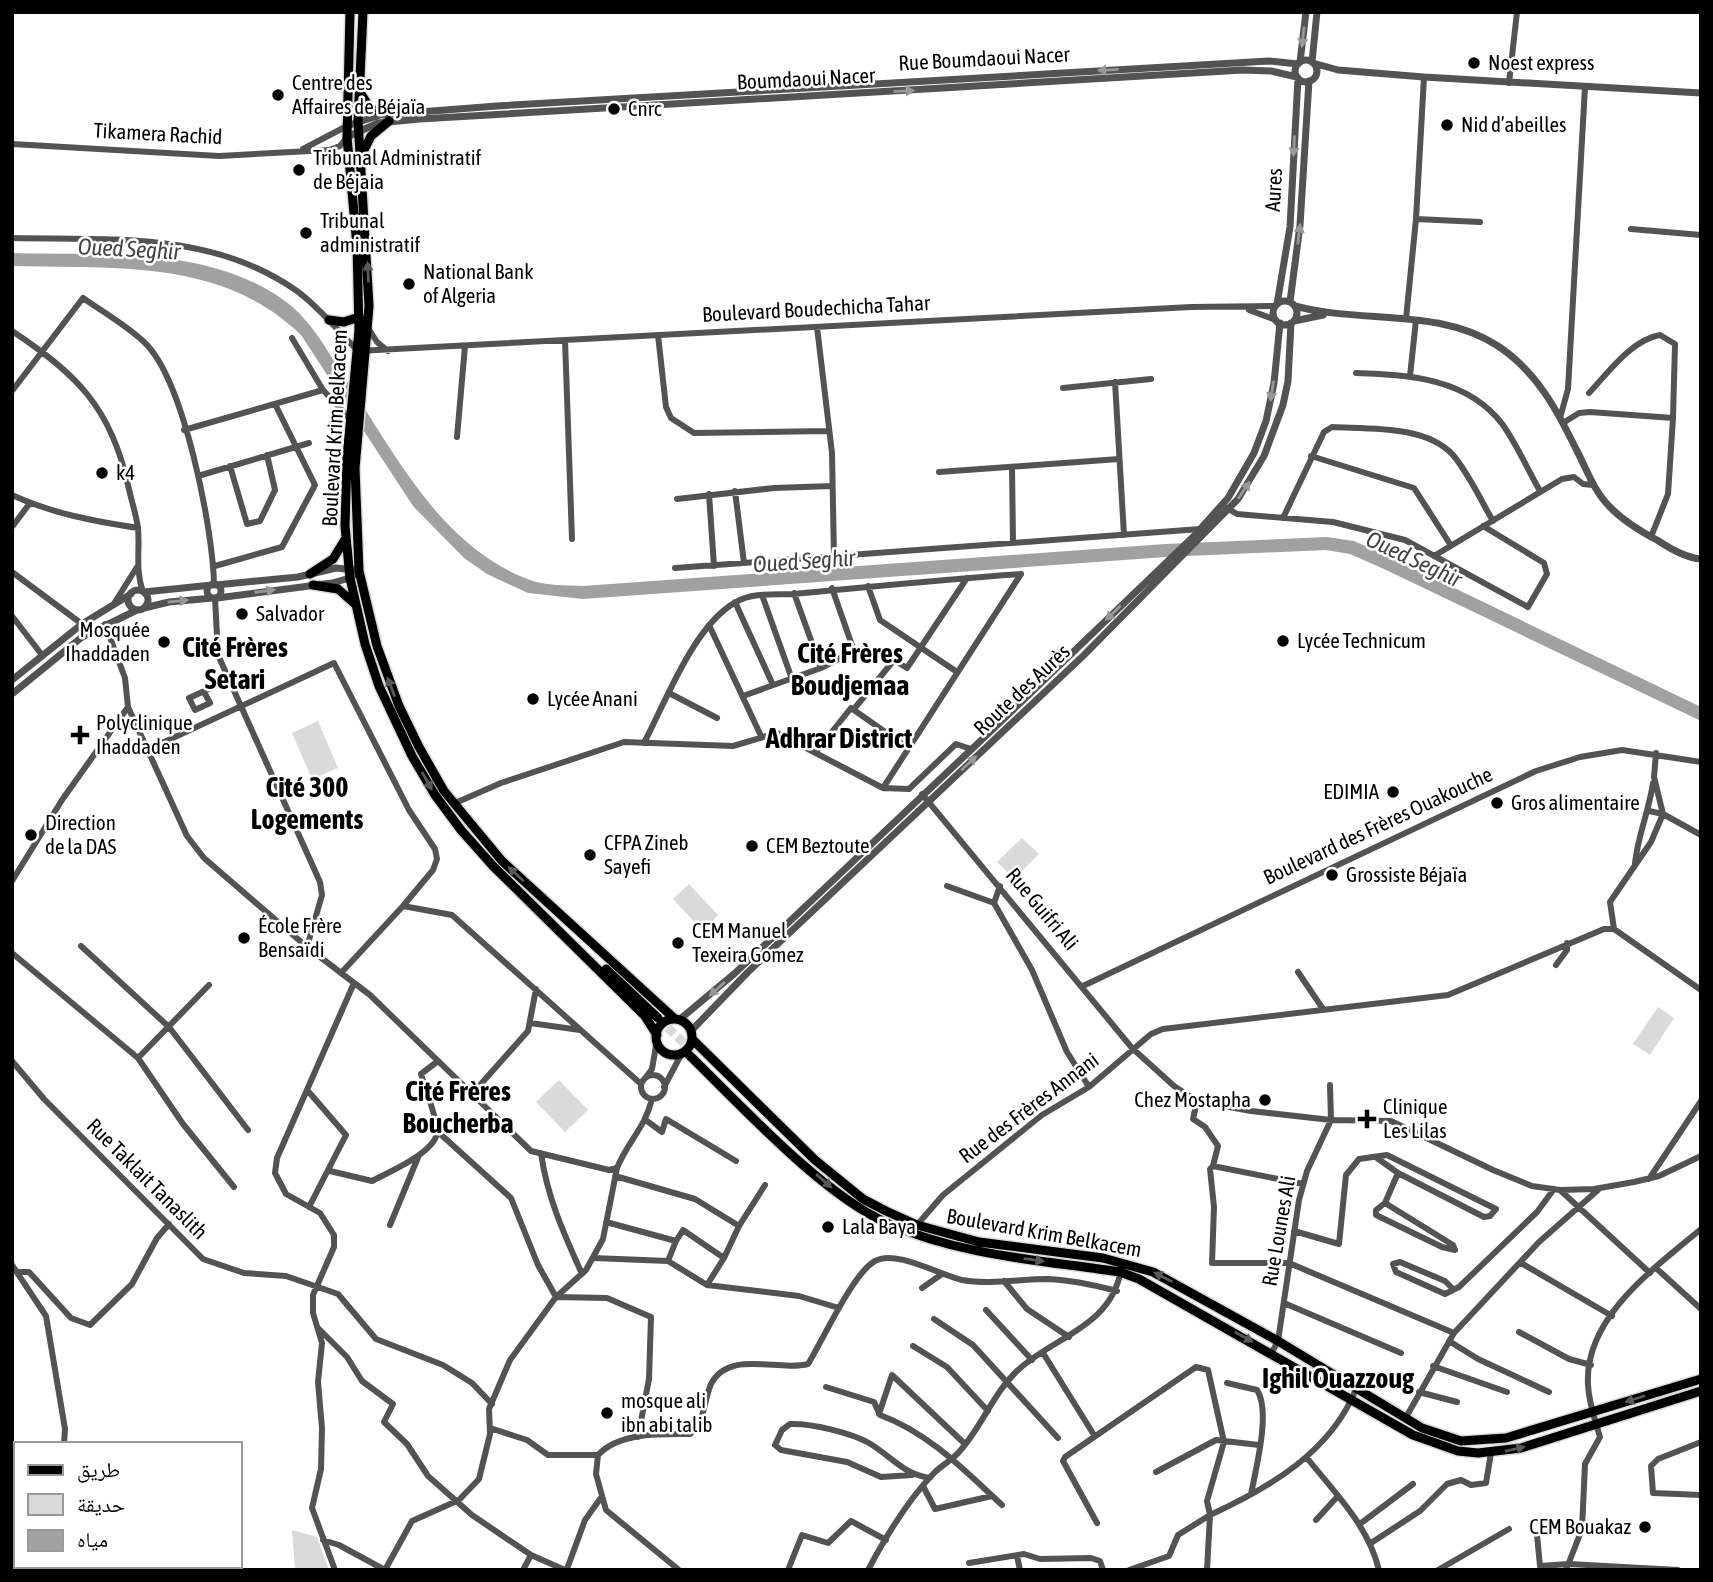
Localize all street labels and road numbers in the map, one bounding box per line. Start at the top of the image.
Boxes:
street label: Rue Boumdaoui Nacer [898,41,1071,74]
street label: Boumdaoui Nacer [736,62,876,94]
street label: Tikamera Rachid [93,118,223,148]
street label: Aures [1260,168,1286,212]
street label: Boulevard Boudechicha Tahar [701,290,931,326]
street label: Boulevard Krim Belkacem [317,329,351,527]
street label: Route des Aurès [968,639,1074,740]
street label: Boulevard des Frères Ouakouche [1259,761,1496,889]
street label: Rue Guifri Ali [1002,863,1084,954]
street label: Rue des Frères Annani [954,1047,1103,1167]
street label: Rue Taklait Tanaslith [83,1113,213,1243]
street label: Rue Lounes Ali [1256,1174,1300,1288]
street label: Boulevard Krim Belkacem [945,1203,1144,1261]

